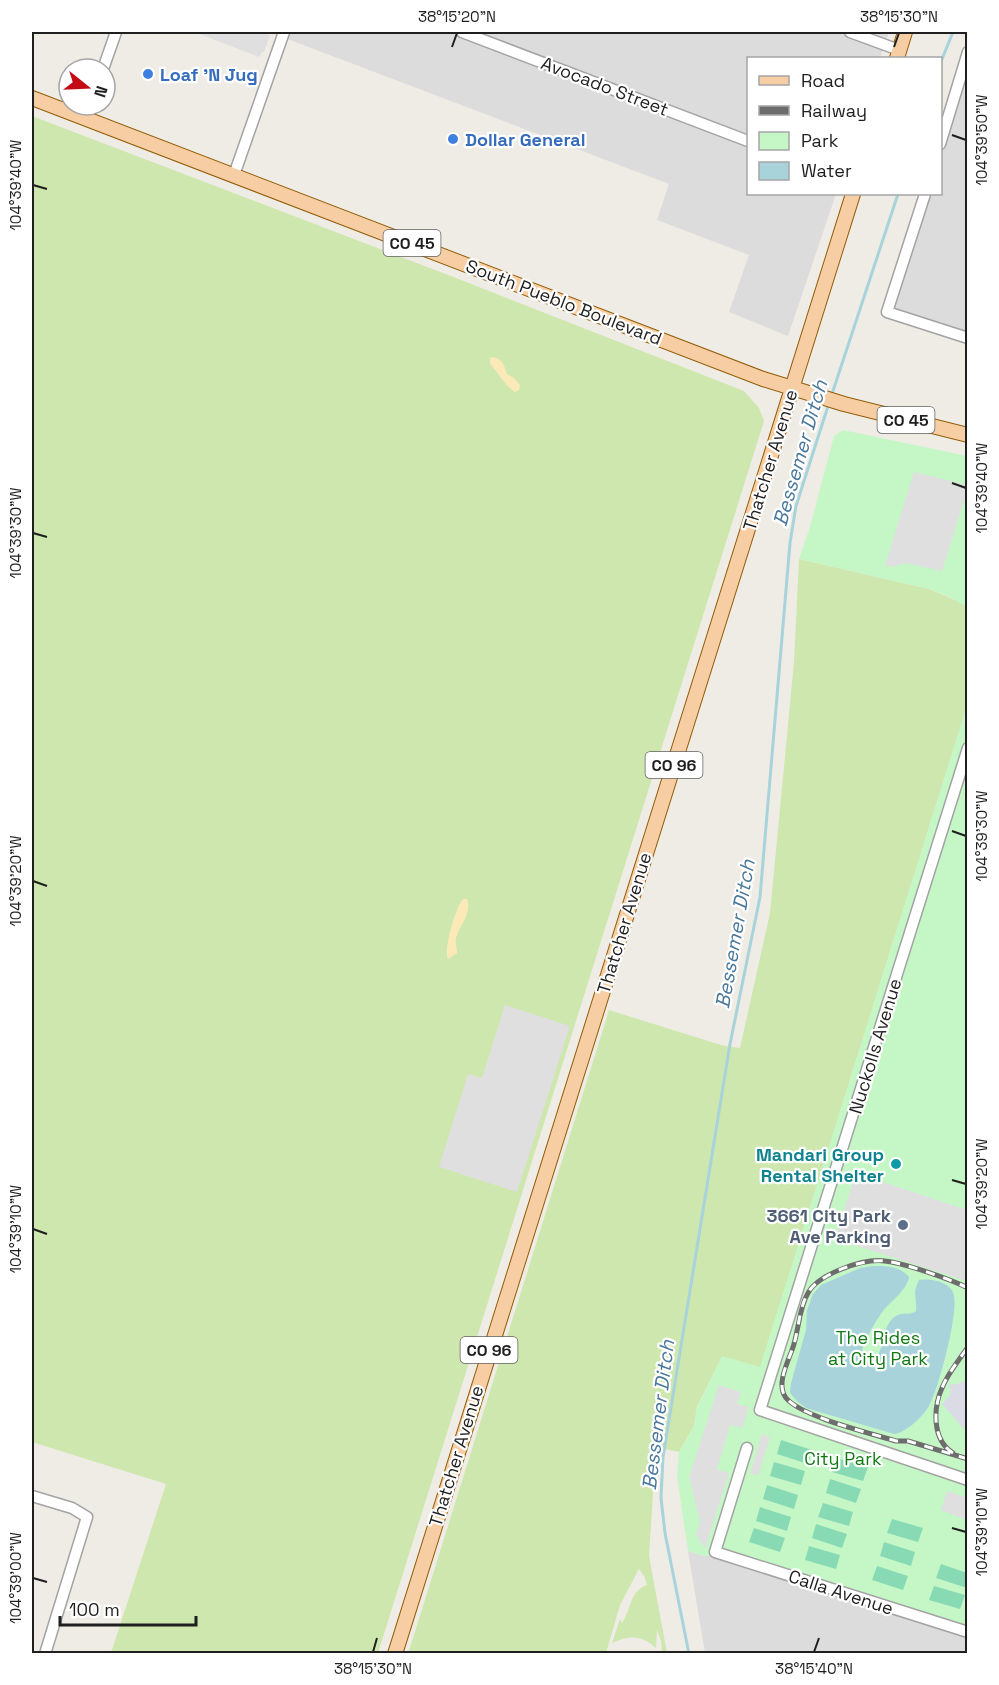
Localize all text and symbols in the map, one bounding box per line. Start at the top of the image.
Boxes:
text: 38°15'20"N [418,7,496,26]
text: 38°15'30"N [860,7,938,26]
street label: Avocado Street [538,51,672,121]
north arrow [57,57,117,117]
legend [747,57,942,195]
place label: Loaf 'N Jug [160,63,258,86]
marker: Loaf 'N Jug [141,67,155,81]
text: Road [801,69,845,92]
text: N [89,83,112,100]
text: 104°39'50"W [972,94,991,186]
text: Railway [801,99,867,122]
place label: Dollar General [465,128,586,151]
text: Park [801,129,839,152]
marker: Dollar General [446,132,460,146]
text: 104°39'40"W [6,140,25,230]
text: Water [801,159,852,182]
road number: CO 45 [384,230,440,256]
street label: South Pueblo Boulevard [463,254,665,350]
water label: Bessemer Ditch [767,376,833,529]
street label: Thatcher Avenue [738,387,802,533]
road number: CO 45 [878,407,934,433]
text: 104°39'40"W [972,443,991,533]
text: 104°39'30"W [6,487,25,579]
road number: CO 96 [646,752,702,778]
text: 104°39'30"W [972,790,991,882]
text: 104°39'20"W [6,835,25,927]
street label: Thatcher Avenue [592,850,656,996]
water label: Bessemer Ditch [709,857,761,1011]
street label: Nuckolls Avenue [843,976,907,1116]
text: 104°39'20"W [972,1138,991,1230]
place label: Mandari Group Rental Shelter [756,1143,884,1187]
marker: Mandari Group Rental Shelter [889,1157,903,1171]
text: 104°39'10"W [6,1185,25,1273]
place label: 3661 City Park Ave Parking [767,1204,891,1248]
marker: 3661 City Park Ave Parking [896,1218,910,1232]
park label: The Rides at City Park [828,1326,928,1370]
road number: CO 96 [460,1337,518,1363]
water label: Bessemer Ditch [636,1338,680,1491]
street label: Thatcher Avenue [424,1383,488,1529]
park label: City Park [804,1447,882,1470]
text: 104°39'10"W [972,1488,991,1576]
text: 104°39'00"W [6,1532,25,1624]
street label: Calla Avenue [786,1564,896,1620]
scale bar [60,1589,196,1627]
text: 100 m [69,1598,120,1621]
text: 38°15'30"N [334,1659,412,1678]
text: 38°15'40"N [775,1659,853,1678]

